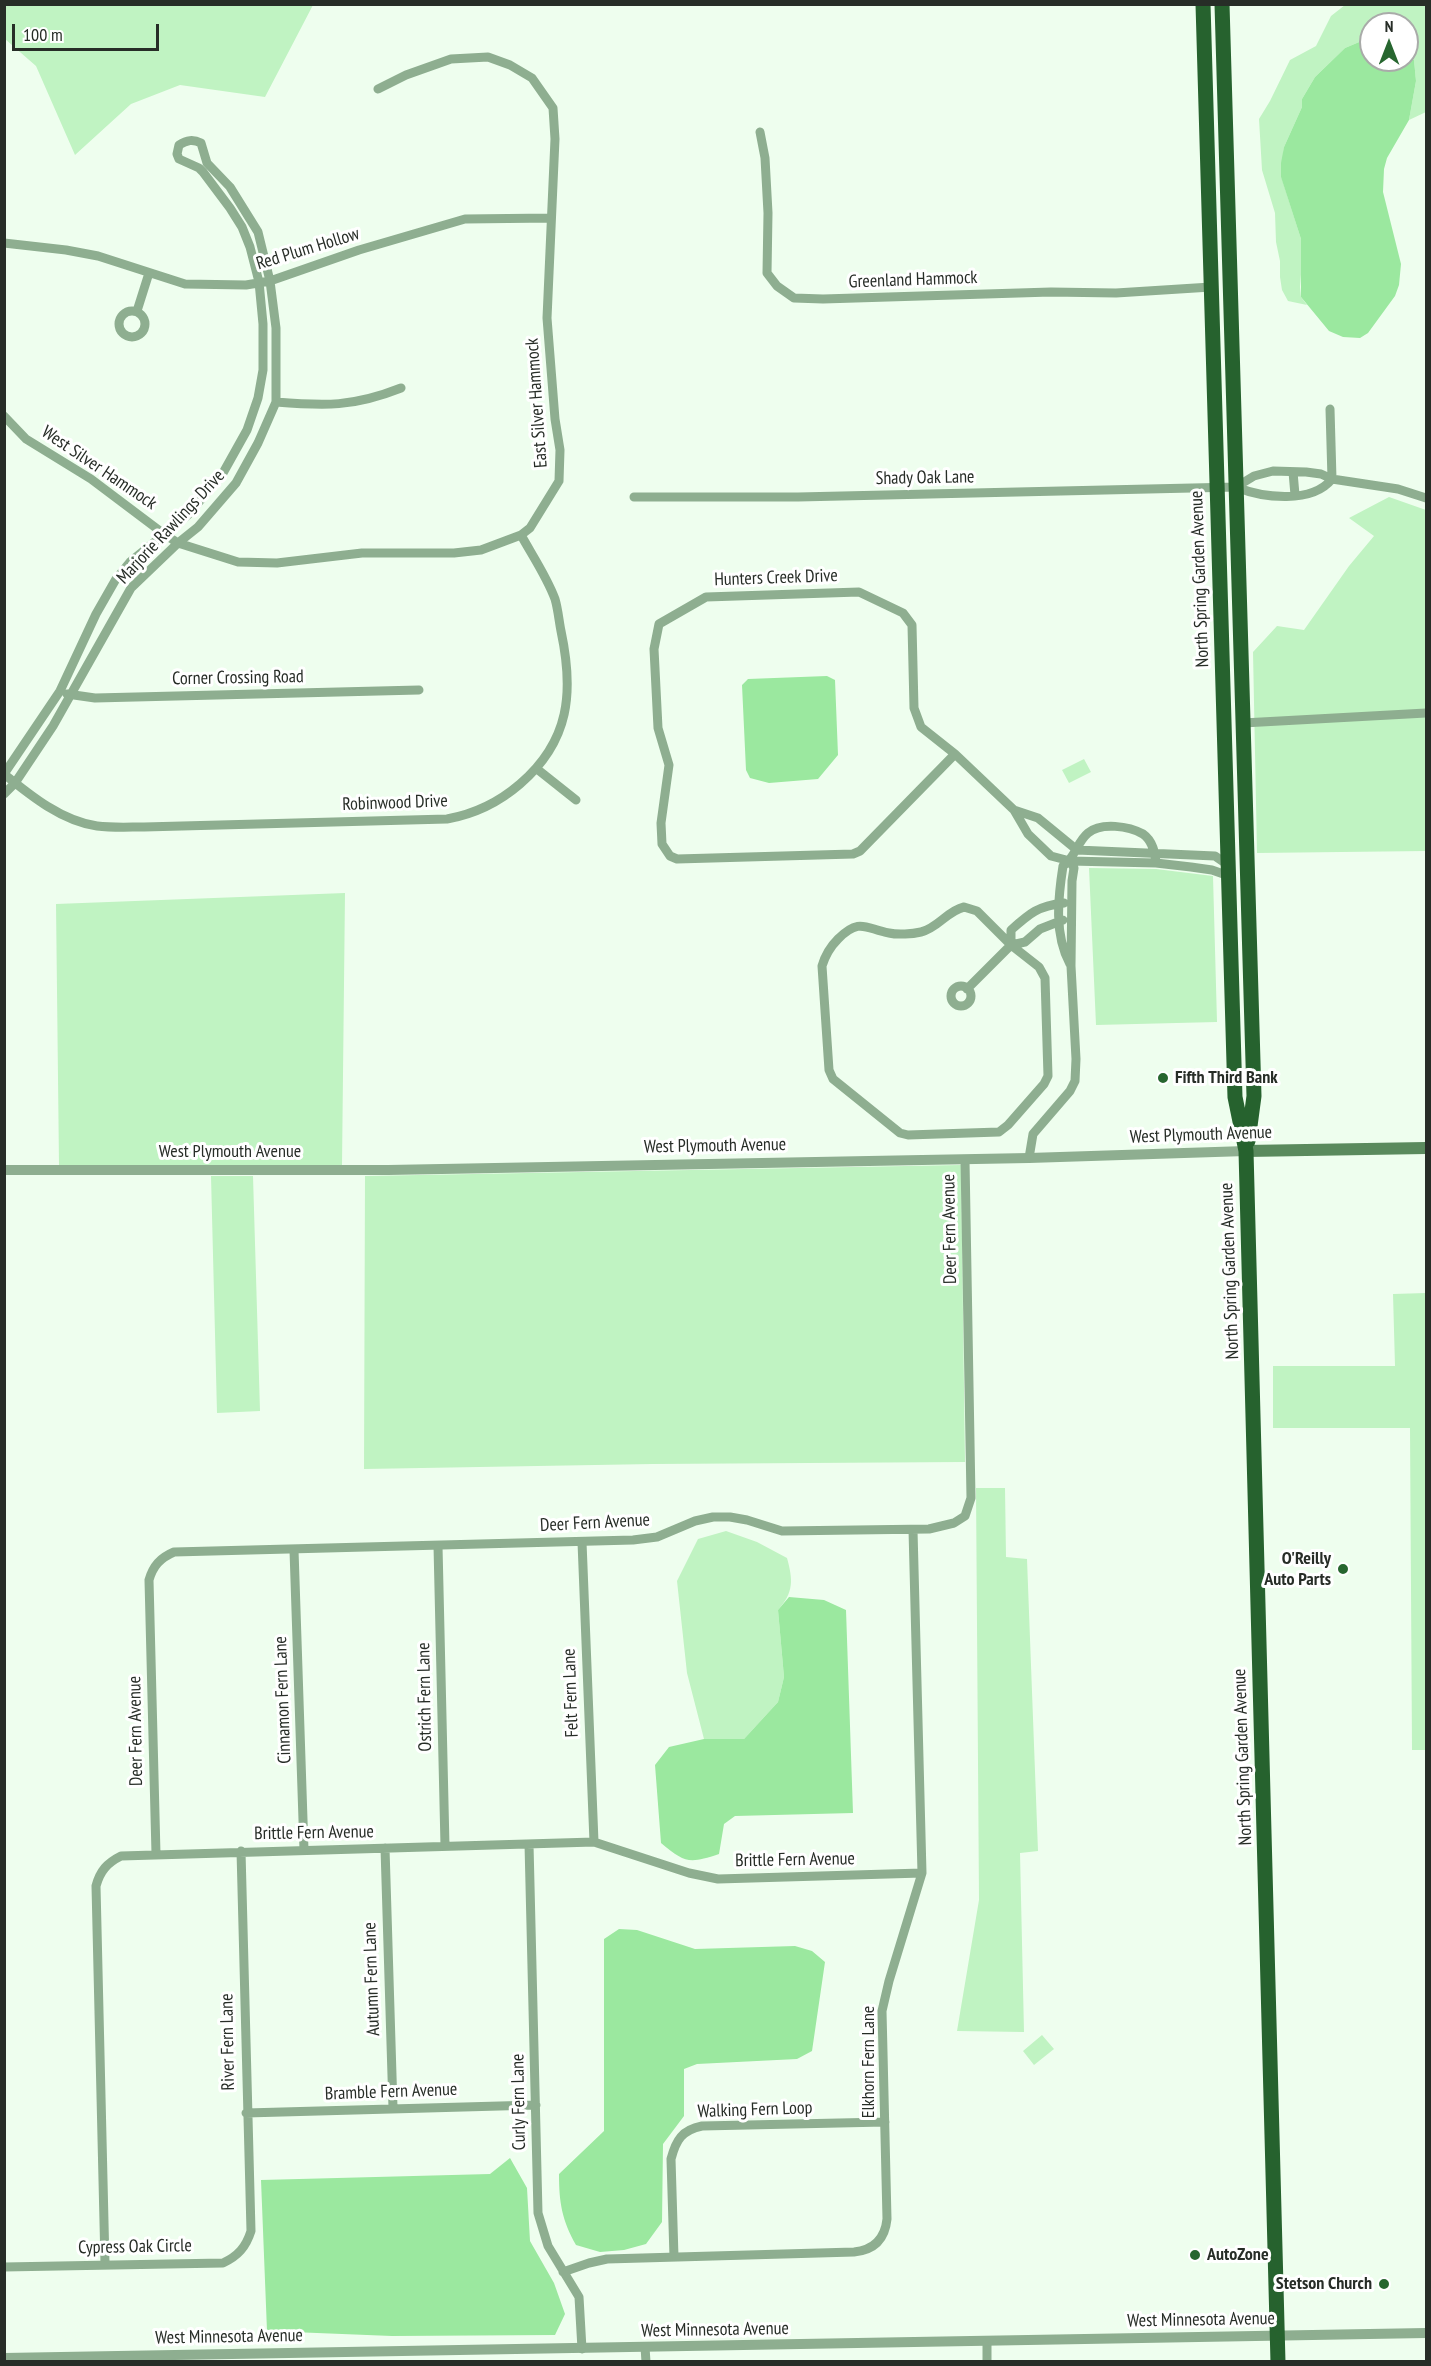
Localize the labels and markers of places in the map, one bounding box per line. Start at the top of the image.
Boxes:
place label: Fifth Third Bank [1175,1067,1278,1089]
marker: Fifth Third Bank [1156,1071,1170,1085]
place label: O'Reilly Auto Parts [1264,1548,1331,1590]
marker: O'Reilly Auto Parts [1336,1562,1350,1576]
place label: AutoZone [1207,2244,1269,2266]
marker: AutoZone [1188,2248,1202,2262]
place label: Stetson Church [1276,2273,1372,2295]
marker: Stetson Church [1377,2277,1391,2291]

